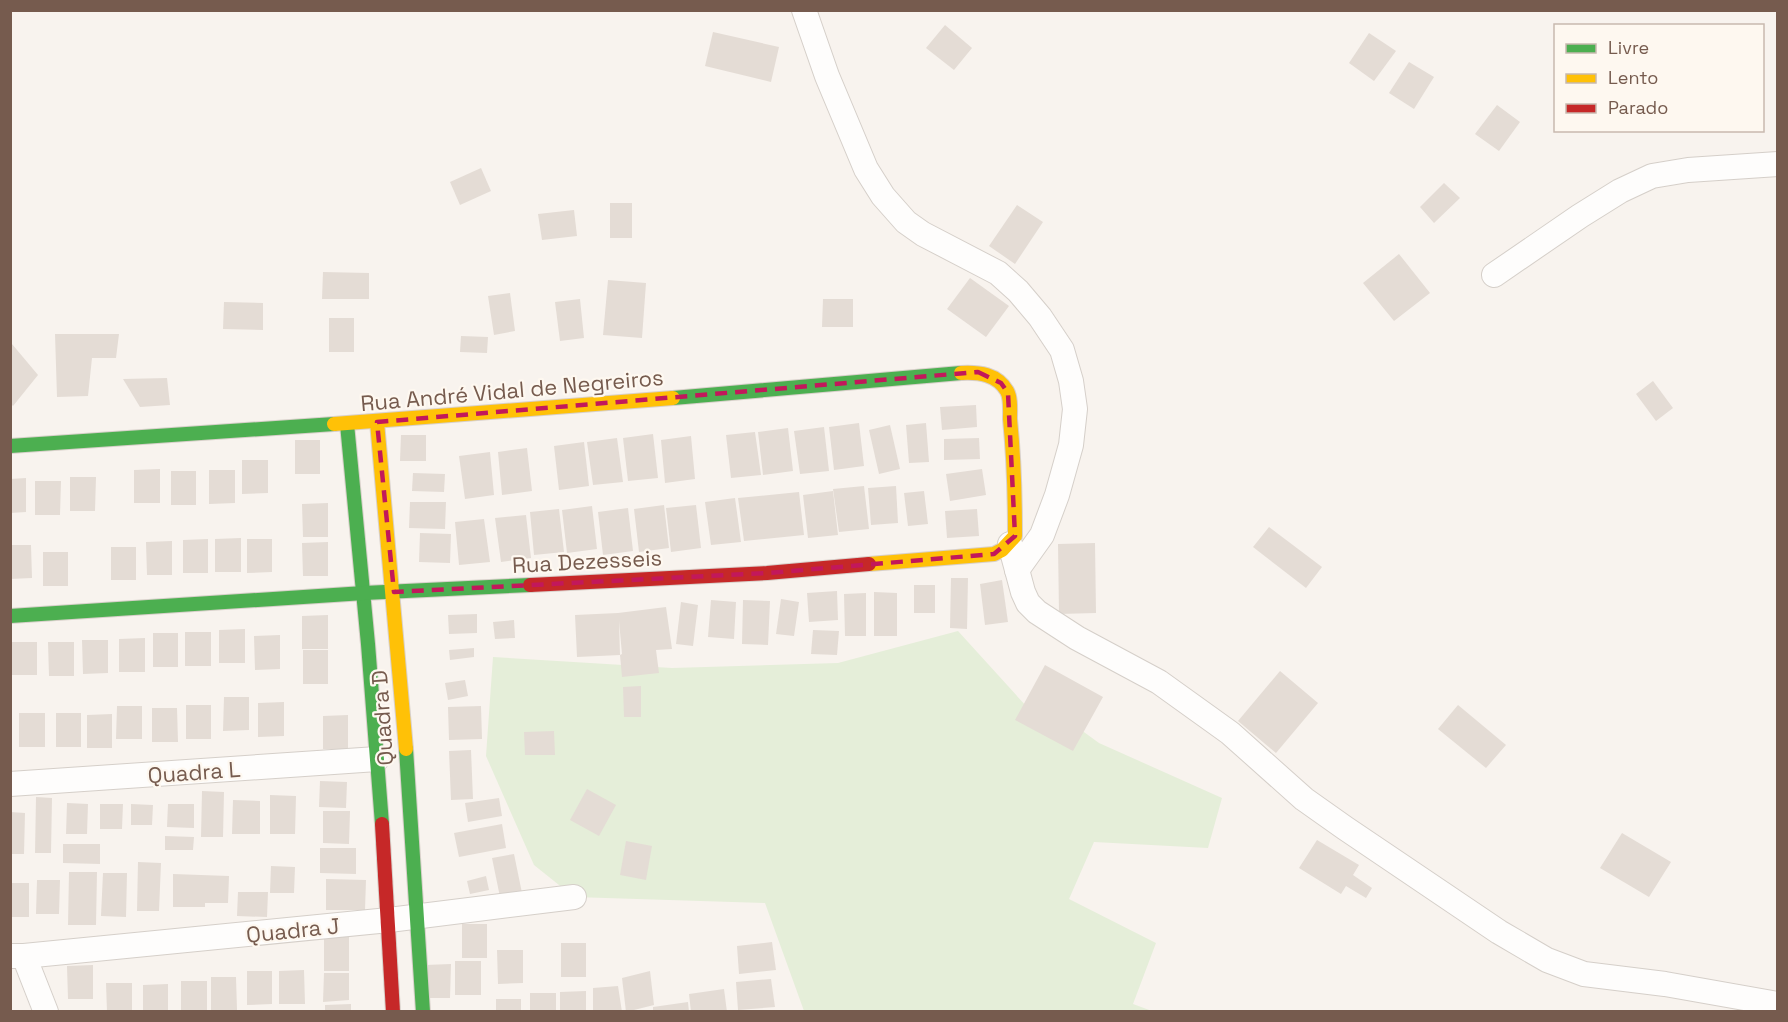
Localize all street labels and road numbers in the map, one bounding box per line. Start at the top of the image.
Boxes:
street label: Rua André Vidal de Negreiros [359,363,665,417]
street label: Rua Dezesseis [511,543,663,579]
street label: Quadra D [365,669,399,767]
street label: Quadra L [147,755,241,789]
street label: Quadra J [245,911,341,949]

